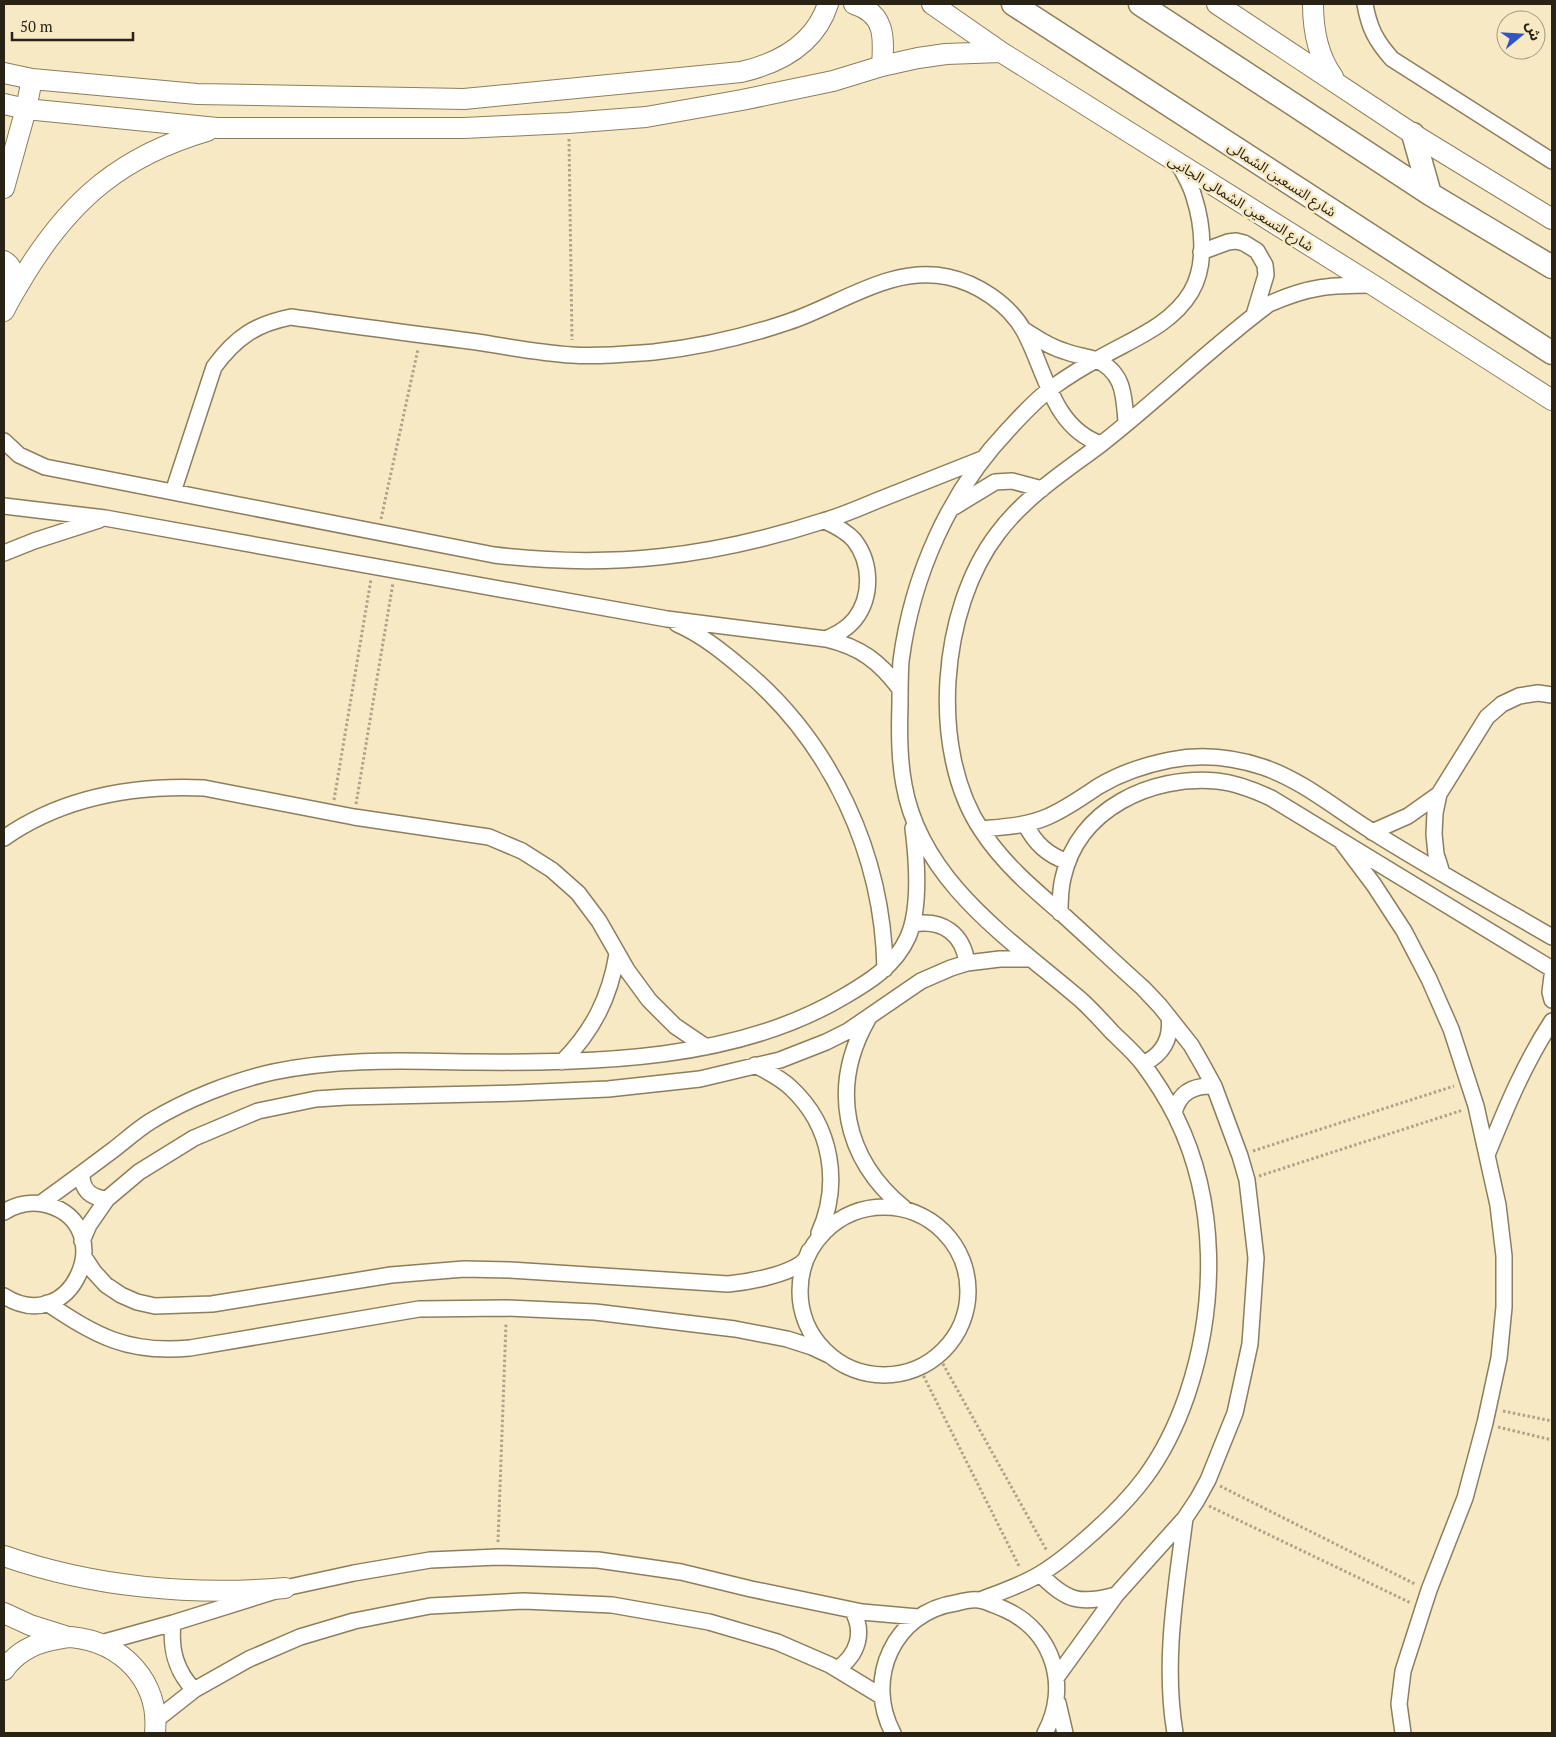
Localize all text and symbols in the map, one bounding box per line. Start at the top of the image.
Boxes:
scale bar [12,10,134,42]
north arrow [1496,10,1546,60]
text: 50 m [20,16,53,36]
text: ش [1522,19,1546,43]
street label: شارع التسعين الشمالى [1223,136,1340,223]
street label: شارع التسعين الشمالى الجانبى [1164,150,1318,257]

